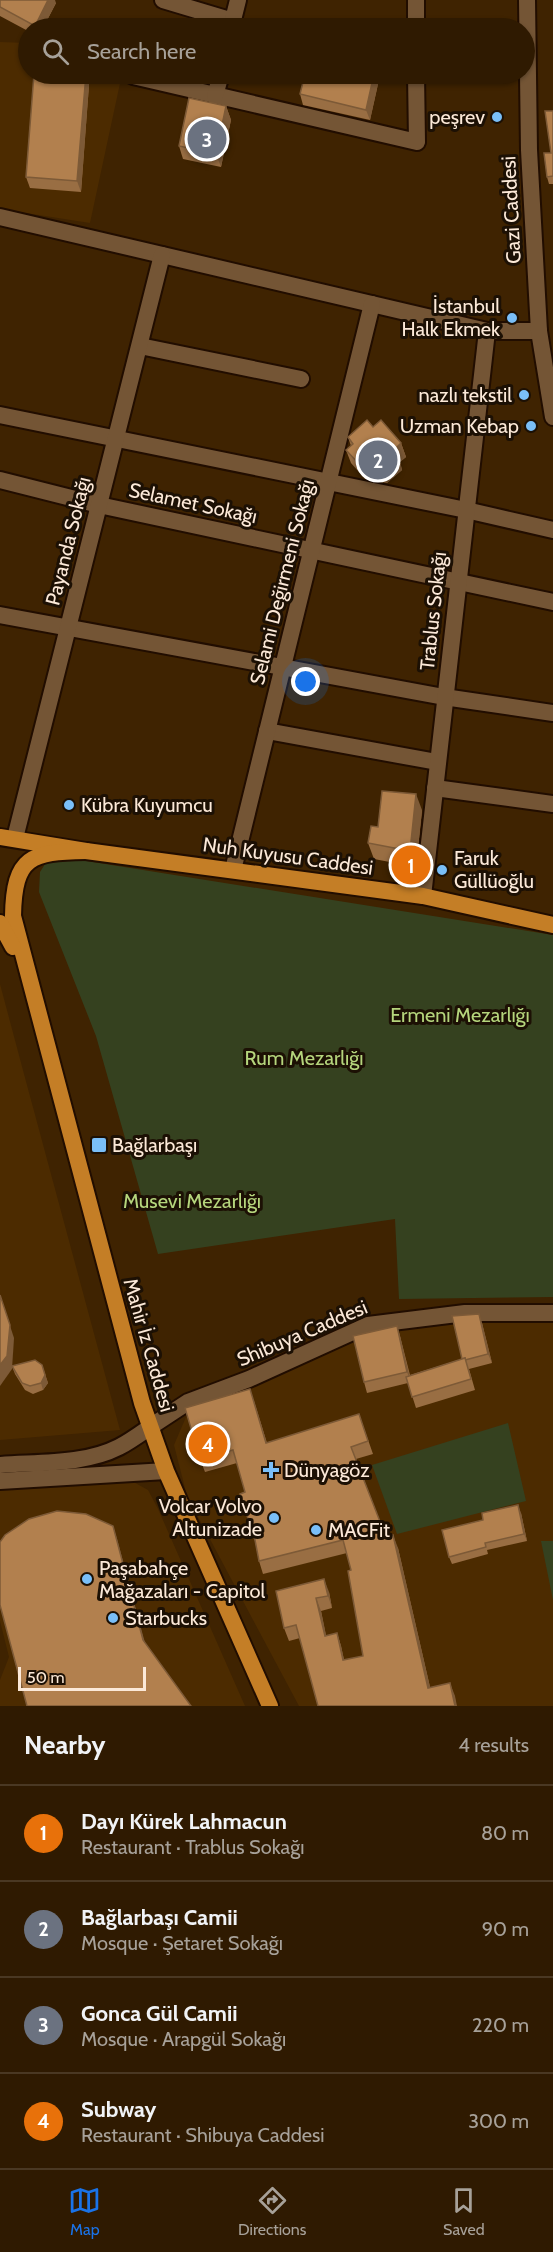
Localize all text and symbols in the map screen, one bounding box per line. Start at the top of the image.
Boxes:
search box [18,18,535,84]
icon: search [39,35,72,68]
text: Search here [87,38,196,65]
place label: peşrev [429,105,485,129]
marker: peşrev [490,110,504,124]
pin: 3 [188,116,226,162]
street label: Gazi Caddesi [496,155,526,265]
place label: İstanbul Halk Ekmek [402,294,500,341]
marker: İstanbul Halk Ekmek [505,311,519,325]
place label: nazlı tekstil [419,383,512,407]
marker: nazlı tekstil [517,388,531,402]
place label: Uzman Kebap [400,414,519,438]
marker: Uzman Kebap [524,419,538,433]
pin: 2 [358,438,398,482]
street label: Payanda Sokağı [40,474,96,608]
street label: Selami Değirmeni Sokağı [245,477,319,687]
street label: Selamet Sokağı [127,478,259,528]
street label: Trablus Sokağı [415,551,451,671]
your location [291,667,320,696]
place label: Kübra Kuyumcu [81,793,213,817]
marker: Kübra Kuyumcu [62,798,76,812]
street label: Nuh Kuyusu Caddesi [201,832,375,880]
pin: 1 [392,842,430,888]
place label: Faruk Güllüoğlu [454,846,534,893]
marker: Faruk Güllüoğlu [435,863,449,877]
park label: Ermeni Mezarlığı [390,1003,530,1027]
park label: Rum Mezarlığı [244,1046,364,1070]
place label: Bağlarbaşı [112,1133,197,1157]
marker: Bağlarbaşı [90,1136,108,1154]
park label: Musevi Mezarlığı [123,1189,261,1213]
street label: Mahir İz Caddesi [119,1276,179,1414]
street label: Shibuya Caddesi [233,1295,371,1371]
pin: 4 [188,1422,228,1466]
place label: Dünyagöz [284,1458,370,1482]
marker: Dünyagöz [262,1461,280,1479]
place label: Volcar Volvo Altunizade [159,1494,262,1541]
marker: Volcar Volvo Altunizade [267,1511,281,1525]
place label: MACFit [328,1518,390,1542]
marker: MACFit [309,1523,323,1537]
place label: Paşabahçe Mağazaları - Capitol [99,1556,266,1603]
marker: Paşabahçe Mağazaları - Capitol [80,1572,94,1586]
place label: Starbucks [125,1606,207,1630]
marker: Starbucks [106,1611,120,1625]
scale bar [18,1664,146,1692]
text: 50 m [27,1668,64,1687]
text: Nearby [24,1729,105,1761]
text: 4 results [458,1733,529,1757]
text: Dayı Kürek Lahmacun [81,1808,287,1835]
text: 1 [40,1821,47,1845]
text: 80 m [481,1821,529,1845]
text: Restaurant · Trablus Sokağı [81,1835,304,1859]
text: Bağlarbaşı Camii [81,1904,238,1931]
text: 2 [38,1917,49,1941]
text: 90 m [482,1917,529,1941]
text: Mosque · Şetaret Sokağı [81,1931,283,1955]
text: Gonca Gül Camii [81,2000,237,2027]
text: 3 [38,2013,49,2037]
text: 220 m [472,2013,529,2037]
text: Mosque · Arapgül Sokağı [81,2027,286,2051]
text: Subway [81,2096,156,2123]
text: 4 [37,2109,50,2133]
text: 300 m [468,2109,529,2133]
text: Restaurant · Shibuya Caddesi [81,2123,325,2147]
tab: Map [68,2184,101,2239]
tab: Directions [238,2184,306,2239]
tab: Saved [443,2184,485,2239]

